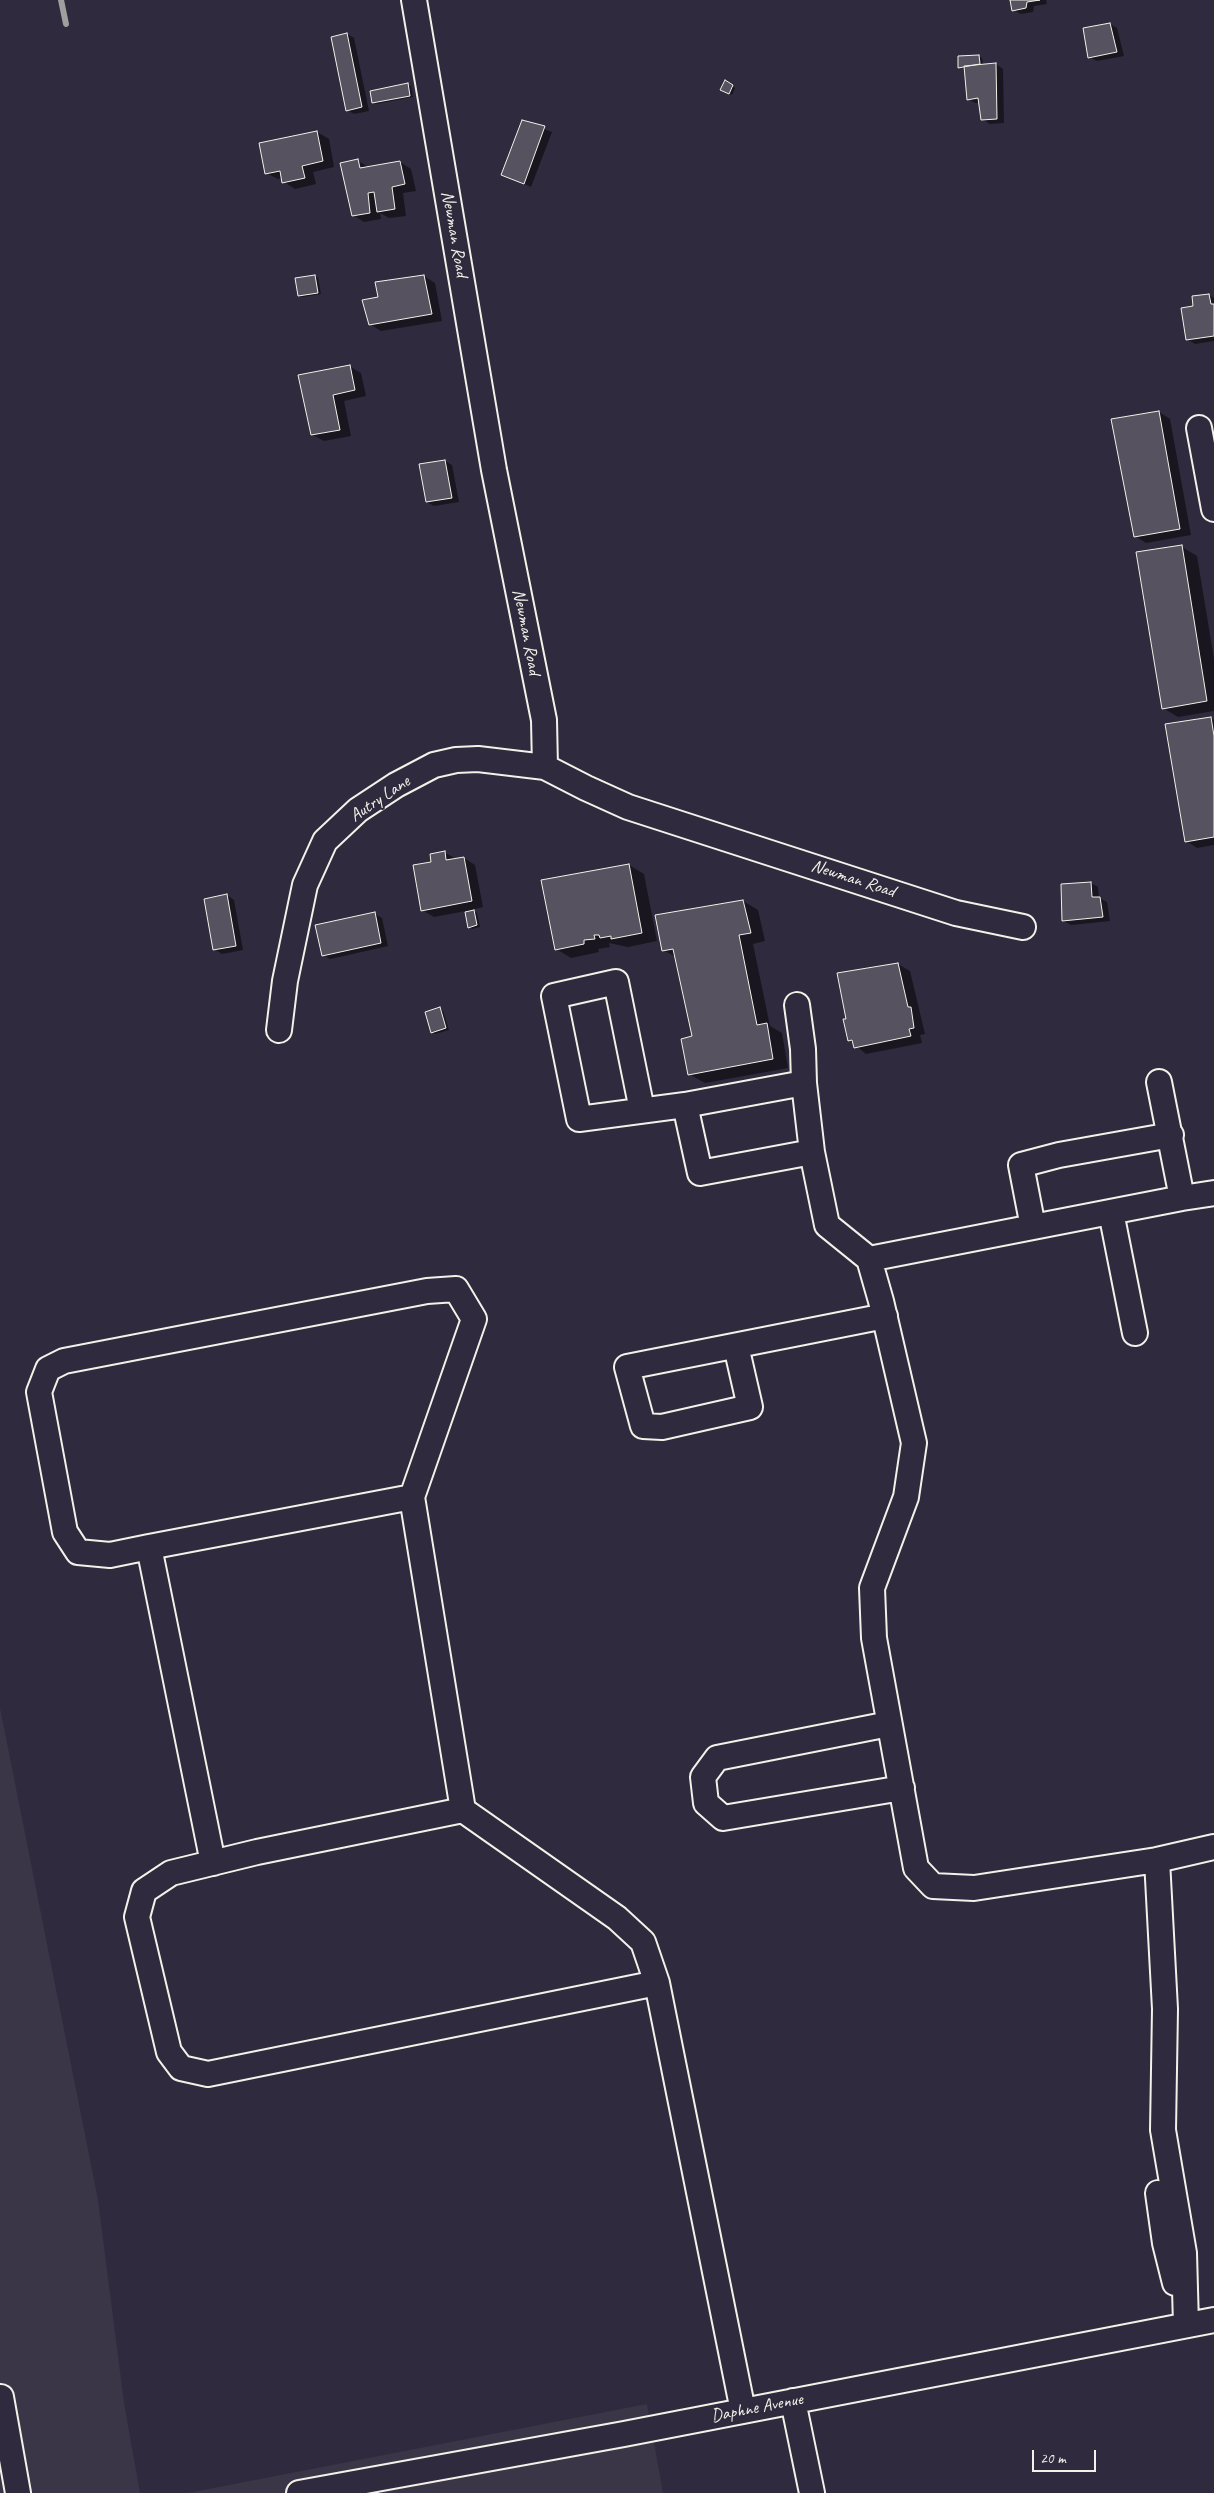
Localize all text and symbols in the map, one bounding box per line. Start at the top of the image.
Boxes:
street label: Newman Road [436,189,472,279]
street label: Newman Road [507,587,545,677]
street label: Autry Lane [346,771,414,827]
street label: Newman Road [808,855,898,903]
street label: Daphne Avenue [709,2389,805,2427]
scale bar [1034,2440,1098,2472]
text: 20 m [1040,2449,1066,2468]

